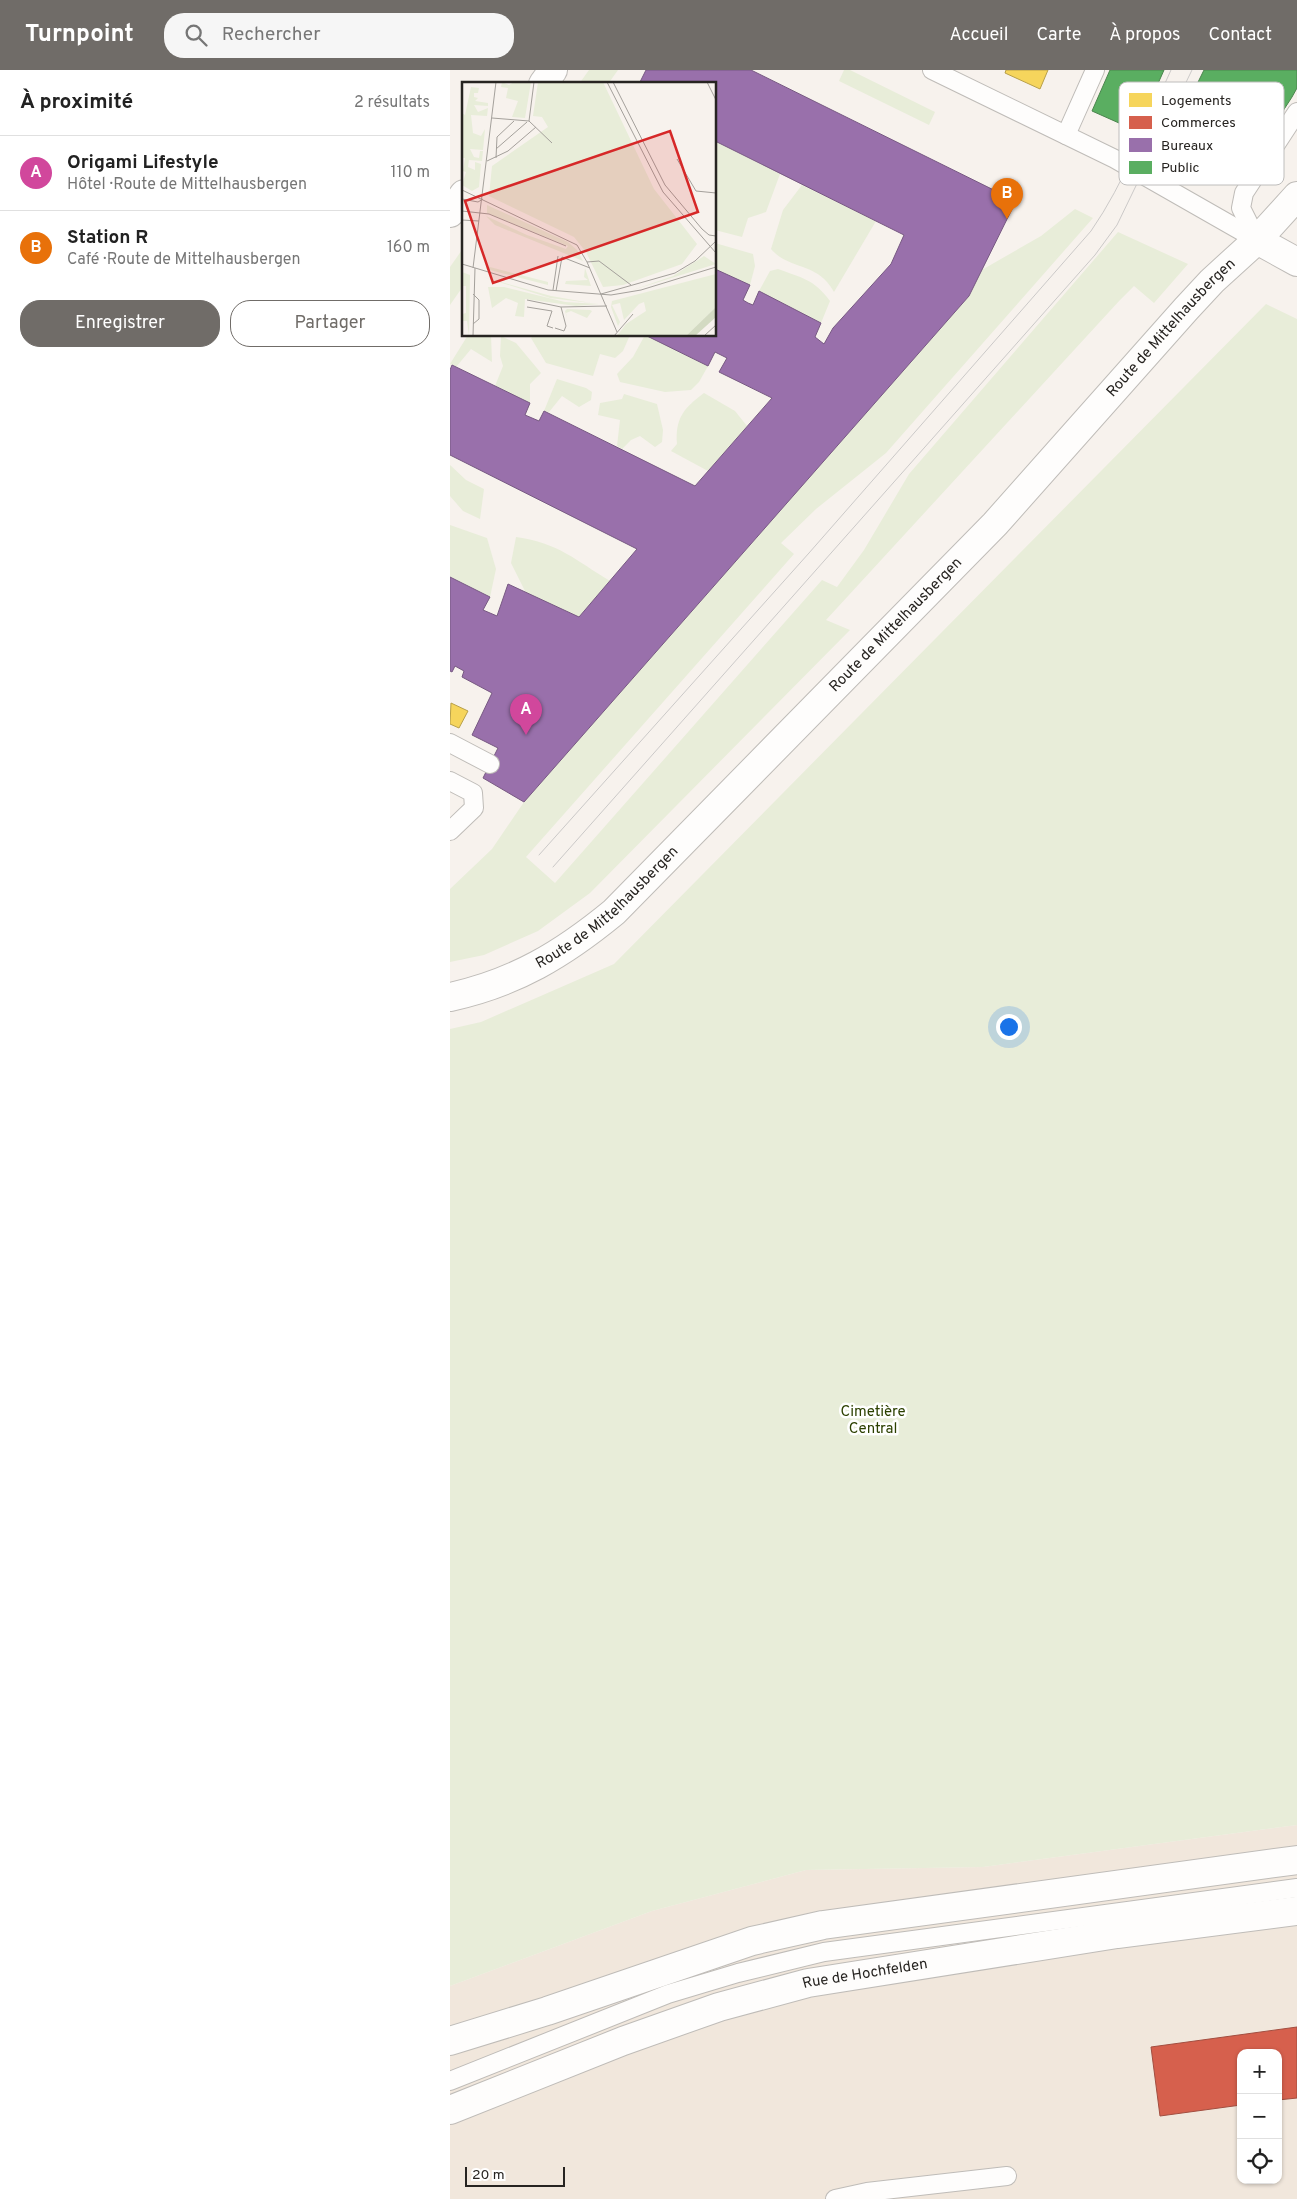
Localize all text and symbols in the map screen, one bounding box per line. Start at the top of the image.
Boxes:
search box [164,13,514,58]
text: Turnpoint [25,20,134,50]
icon: search [182,21,210,49]
text: Rechercher [222,23,321,47]
text: Accueil [949,24,1008,47]
text: Carte [1036,24,1081,47]
text: À propos [1109,24,1180,47]
text: Contact [1208,24,1272,47]
inset map [462,82,716,336]
legend [1119,82,1284,185]
text: À proximité [20,89,133,116]
text: 2 résultats [354,93,430,113]
text: Logements [1161,93,1232,110]
text: Commerces [1161,115,1236,132]
text: Bureaux [1161,138,1213,155]
text: Origami Lifestyle [67,151,219,175]
text: Public [1161,160,1200,177]
text: A [30,163,42,183]
text: 110 m [390,163,430,183]
text: Hôtel · Route de Mittelhausbergen [67,175,307,195]
pin: B [991,178,1023,219]
text: Station R [67,226,148,250]
text: B [30,238,42,258]
text: 160 m [387,238,430,258]
text: Café · Route de Mittelhausbergen [67,250,301,270]
street label: Route de Mittelhausbergen [1103,255,1240,401]
button: Enregistrer [20,300,220,347]
button: Partager [230,300,430,347]
street label: Route de Mittelhausbergen [825,553,966,696]
pin: A [510,694,542,735]
street label: Route de Mittelhausbergen [533,842,683,973]
your location [996,1014,1022,1040]
park label: Cimetière Central [840,1403,906,1439]
street label: Rue de Hochfelden [800,1955,929,1994]
map controls [1237,2049,1282,2184]
button: + [1237,2049,1282,2094]
button: − [1237,2094,1282,2139]
button: locate [1237,2139,1282,2184]
scale bar [465,2164,565,2187]
text: 20 m [472,2167,505,2184]

